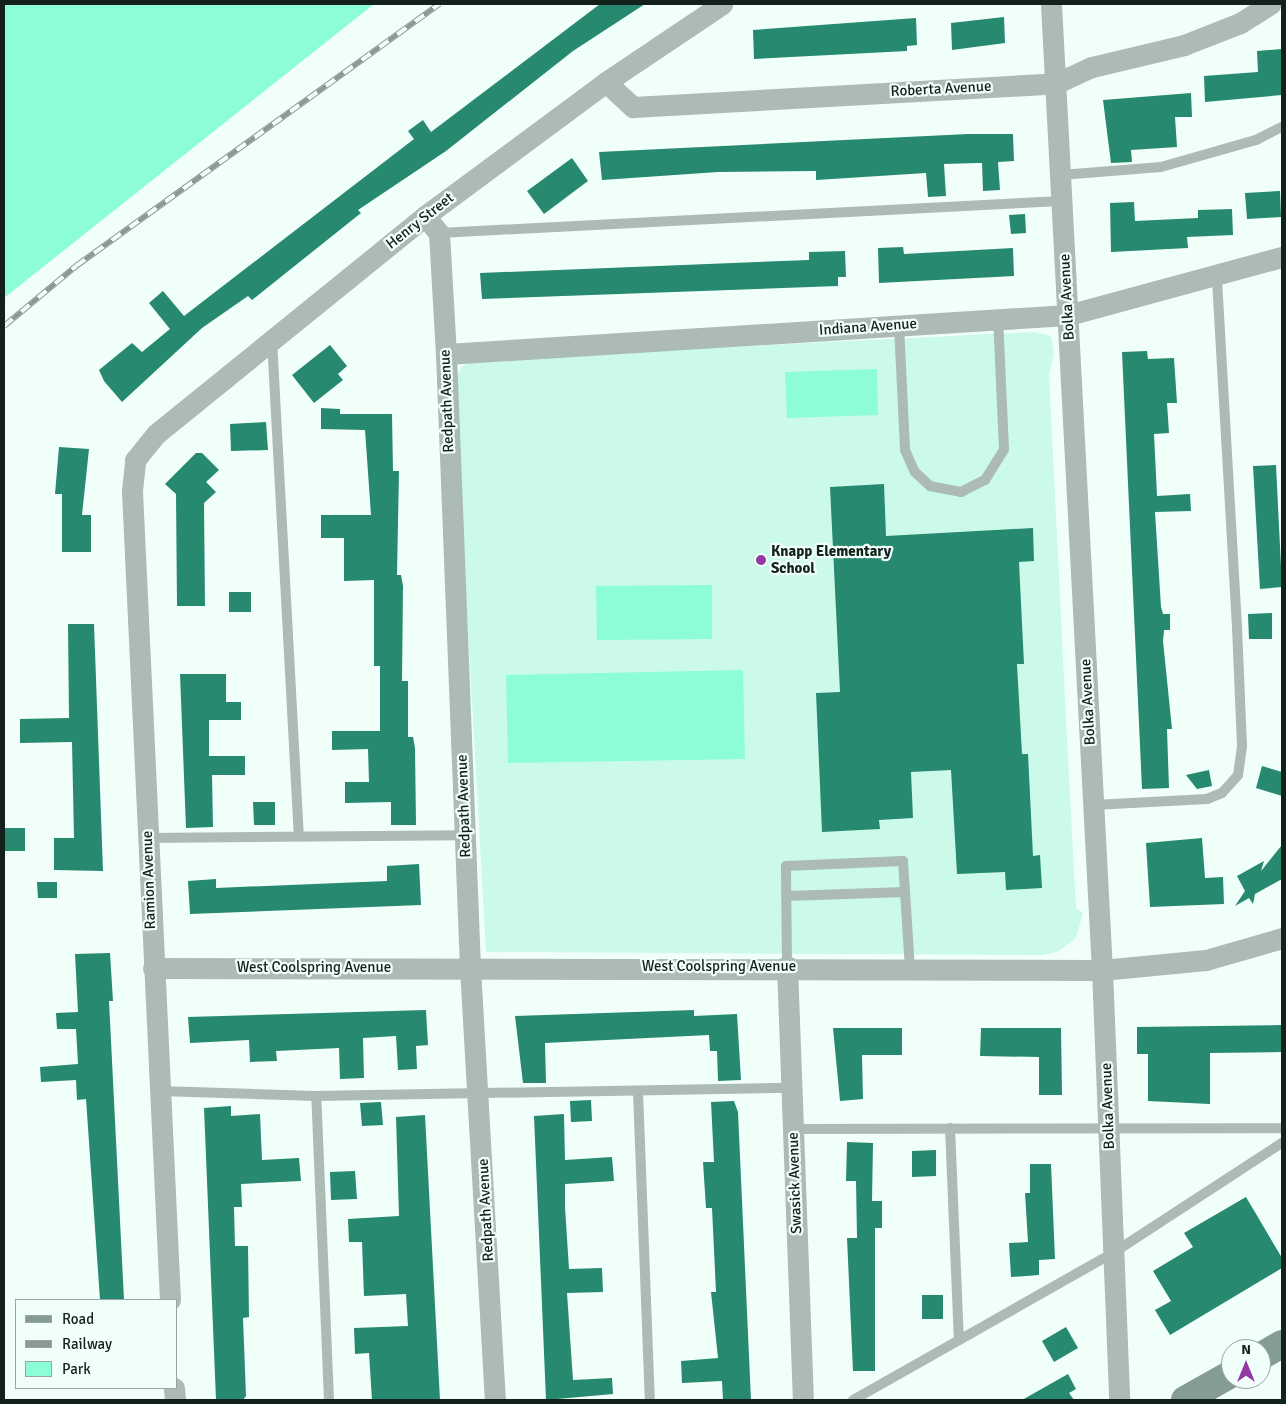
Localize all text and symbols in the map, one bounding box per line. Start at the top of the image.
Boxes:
street label: Roberta Avenue [890,77,992,101]
street label: Henry Street [383,189,457,253]
street label: Bolka Avenue [1056,253,1078,341]
street label: Indiana Avenue [818,315,918,339]
street label: Redpath Avenue [436,349,458,453]
place label: Knapp Elementary School [771,542,891,577]
marker: Knapp Elementary School [755,554,767,566]
street label: Bolka Avenue [1077,658,1099,746]
street label: Redpath Avenue [453,754,475,858]
street label: Ramion Avenue [138,830,160,930]
street label: West Coolspring Avenue [642,958,796,976]
street label: West Coolspring Avenue [237,959,391,977]
street label: Bolka Avenue [1097,1062,1119,1150]
street label: Swasick Avenue [784,1132,806,1234]
street label: Redpath Avenue [474,1158,498,1262]
legend [15,1299,178,1389]
text: Road [62,1310,94,1328]
text: Railway [62,1335,112,1353]
north arrow [1221,1339,1271,1389]
text: N [1241,1341,1251,1358]
text: Park [62,1360,91,1378]

